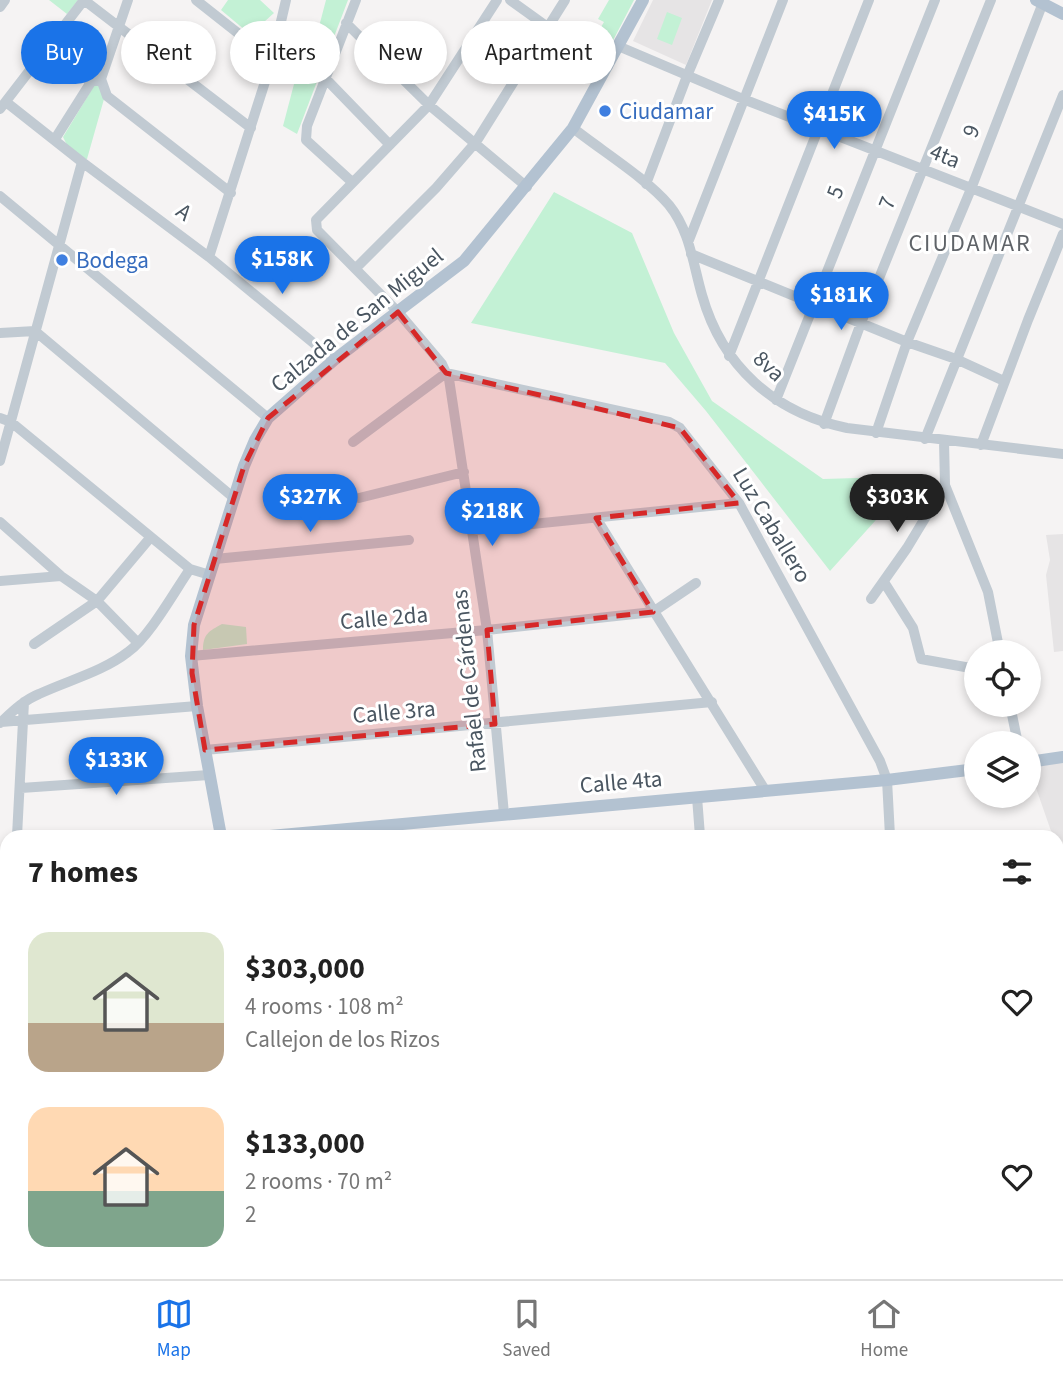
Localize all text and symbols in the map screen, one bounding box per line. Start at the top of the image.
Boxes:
chip: Buy [21,21,107,84]
chip: Rent [121,21,216,84]
chip: Filters [230,21,340,84]
chip: New [354,21,447,84]
chip: Apartment [461,21,616,84]
pin: $415K [785,92,883,151]
place label: Ciudamar [619,95,714,128]
text: $415K [803,97,865,130]
marker: Ciudamar [597,103,613,119]
street label: 9 [954,120,988,142]
street label: 4ta [925,135,965,177]
street label: 5 [818,181,852,203]
street label: 7 [870,192,904,214]
street label: A [169,195,199,229]
district label: CIUDAMAR [908,226,1032,261]
pin: $158K [233,236,331,296]
street label: Calzada de San Miguel [263,240,451,400]
text: $158K [251,242,313,275]
place label: Bodega [76,244,149,277]
marker: Bodega [54,252,70,268]
pin: $181K [792,272,890,332]
text: $181K [810,278,872,311]
street label: 8va [746,343,792,389]
street label: Luz Caballero [724,461,820,589]
pin: $327K [261,475,359,534]
pin: $303K [848,475,946,534]
text: $327K [279,480,341,513]
text: $303K [866,480,928,513]
pin: $218K [443,489,541,548]
text: $218K [461,494,523,527]
street label: Rafael de Cárdenas [443,588,495,774]
street label: Calle 2da [339,598,429,638]
map controls [964,640,1041,808]
button: locate [964,640,1041,717]
street label: Calle 3ra [351,692,437,732]
button: layers [964,731,1041,808]
pin: $133K [67,738,165,797]
text: $133K [85,743,147,776]
street label: Calle 4ta [578,762,664,802]
text: 7 homes [28,851,138,894]
icon: filters [998,853,1036,891]
text: $303,000 [245,947,365,990]
icon: home [84,960,168,1044]
icon: heart [998,983,1036,1021]
text: 4 rooms · 108 m² [245,990,404,1023]
text: Callejon de los Rizos [245,1023,440,1056]
text: $133,000 [245,1122,365,1165]
icon: home [84,1135,168,1219]
icon: heart [998,1158,1036,1196]
text: 2 rooms · 70 m² [245,1165,392,1198]
text: 2 [245,1198,256,1231]
tab: Map [155,1295,193,1364]
tab: Saved [502,1295,551,1364]
tab: Home [860,1295,908,1364]

